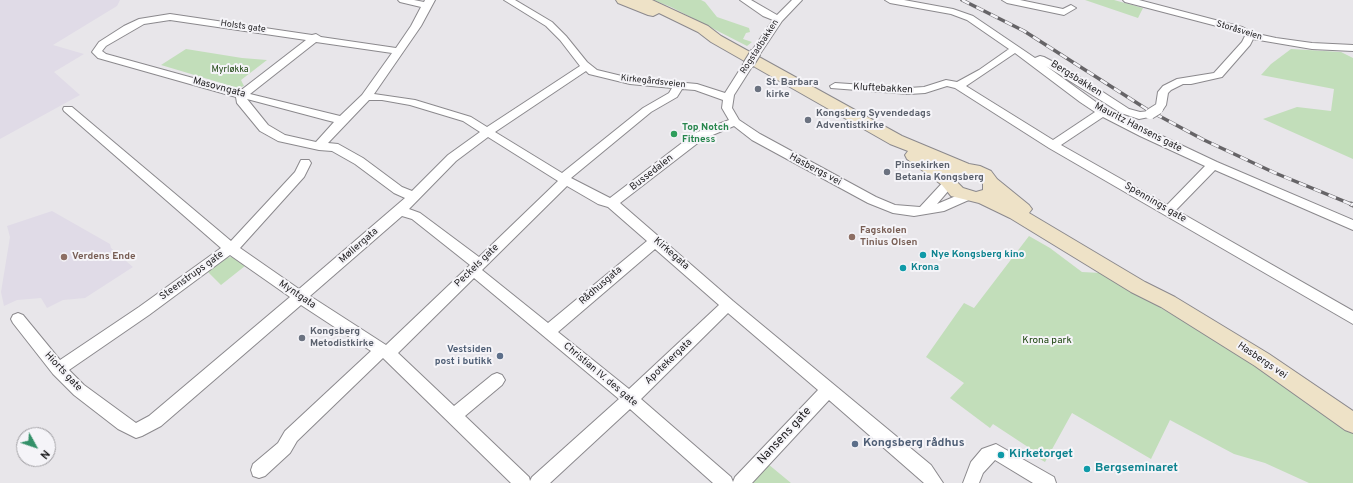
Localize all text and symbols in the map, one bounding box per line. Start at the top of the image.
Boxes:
street label: Holsts gate [220,18,266,36]
street label: Rogstadbakken [738,18,782,76]
street label: Storåsveien [1215,19,1263,43]
street label: Bergsbakken [1048,58,1104,100]
park label: Myrløkka [212,65,248,75]
street label: Kirkegårdsveien [620,73,686,91]
street label: Masovngata [191,75,247,101]
place label: St. Barbara kirke [766,77,818,100]
street label: Kluftebakken [853,81,913,97]
marker: St. Barbara kirke [753,84,763,94]
street label: Mauritz Hansens gate [1092,101,1184,155]
place label: Kongsberg Syvendedags Adventistkirke [816,108,931,132]
marker: Kongsberg Syvendedags Adventistkirke [803,115,813,125]
place label: Top Notch Fitness [682,122,729,146]
marker: Top Notch Fitness [669,129,679,139]
street label: Hasbergs vei [787,151,843,189]
street label: Bussedalen [628,152,676,194]
place label: Pinsekirken Betania Kongsberg [895,160,984,184]
marker: Pinsekirken Betania Kongsberg [882,167,892,177]
street label: Spennings gate [1122,180,1188,226]
place label: Fagskolen Tinius Olsen [860,225,917,248]
street label: Møllergata [337,226,381,266]
marker: Fagskolen Tinius Olsen [847,232,857,242]
street label: Kirkegata [651,235,691,273]
street label: Peckels gate [452,242,502,290]
street label: Steenstrups gate [158,249,226,303]
place label: Nye Kongsberg kino [931,249,1024,261]
marker: Nye Kongsberg kino [918,250,928,260]
place label: Verdens Ende [72,251,136,263]
marker: Verdens Ende [59,252,69,262]
place label: Krona [911,262,939,274]
marker: Krona [898,263,908,273]
street label: Rådhusgata [577,264,625,308]
street label: Myntgata [276,278,318,312]
place label: Kongsberg Metodistkirke [310,326,374,350]
marker: Kongsberg Metodistkirke [297,333,307,343]
park label: Krona park [1022,335,1072,347]
street label: Apotekergata [643,336,695,388]
street label: Christian IV. des gate [560,340,640,410]
street label: Hasbergs vei [1235,340,1289,382]
place label: Vestsiden post i butikk [435,344,492,368]
street label: Hiorts gate [42,350,84,394]
marker: Vestsiden post i butikk [495,351,505,361]
street label: Nansens gate [755,405,815,467]
north arrow [16,427,56,467]
place label: Kongsberg rådhus [863,437,965,451]
marker: Kongsberg rådhus [850,439,860,449]
text: N [37,447,52,462]
place label: Kirketorget [1009,448,1073,462]
marker: Kirketorget [996,450,1006,460]
place label: Bergseminaret [1095,462,1178,476]
marker: Bergseminaret [1082,464,1092,474]

